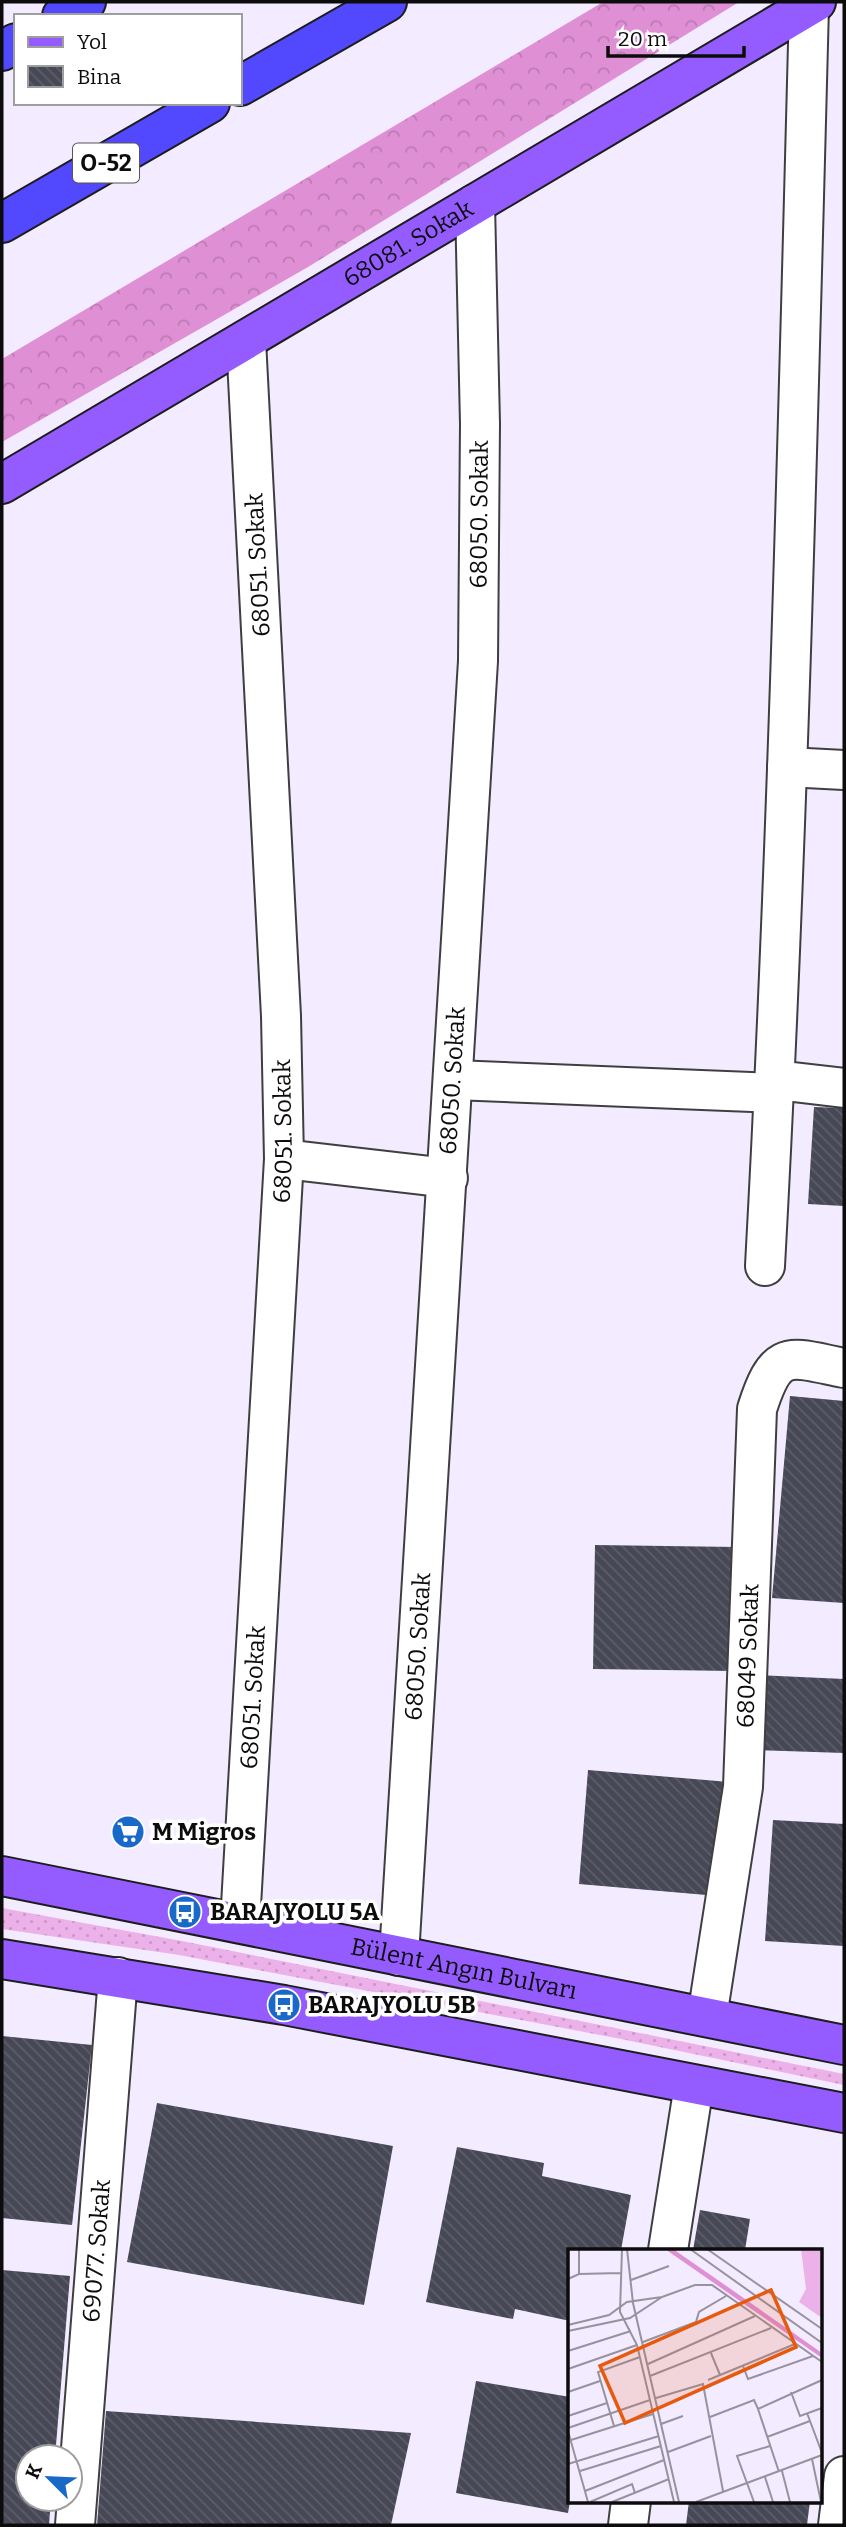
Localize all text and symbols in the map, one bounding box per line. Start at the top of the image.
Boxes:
legend [14,14,242,105]
scale bar [608,14,744,58]
text: 20 m [618,26,667,52]
text: Yol [77,29,107,55]
text: Bina [77,64,122,90]
road number: O-52 [73,144,139,182]
street label: 68081. Sokak [338,194,478,293]
street label: 68050. Sokak [465,440,494,589]
street label: 68051. Sokak [240,492,276,637]
street label: 68050. Sokak [434,1005,471,1155]
street label: 68051. Sokak [267,1059,298,1204]
street label: 68050. Sokak [399,1571,436,1721]
street label: 68049 Sokak [731,1583,765,1729]
street label: 68051. Sokak [235,1624,271,1770]
supermarket icon: M Migros [109,1813,147,1851]
place label: M Migros [152,1818,256,1846]
bus stop icon: BARAJYOLU 5A [166,1893,204,1931]
place label: BARAJYOLU 5A [210,1898,380,1926]
street label: Bülent Angın Bulvarı [348,1932,579,2005]
bus stop icon: BARAJYOLU 5B [265,1986,303,2024]
place label: BARAJYOLU 5B [308,1991,476,2019]
street label: 69077. Sokak [77,2178,116,2323]
inset map [568,2249,822,2502]
north arrow [14,2443,84,2513]
text: K [21,2460,47,2482]

